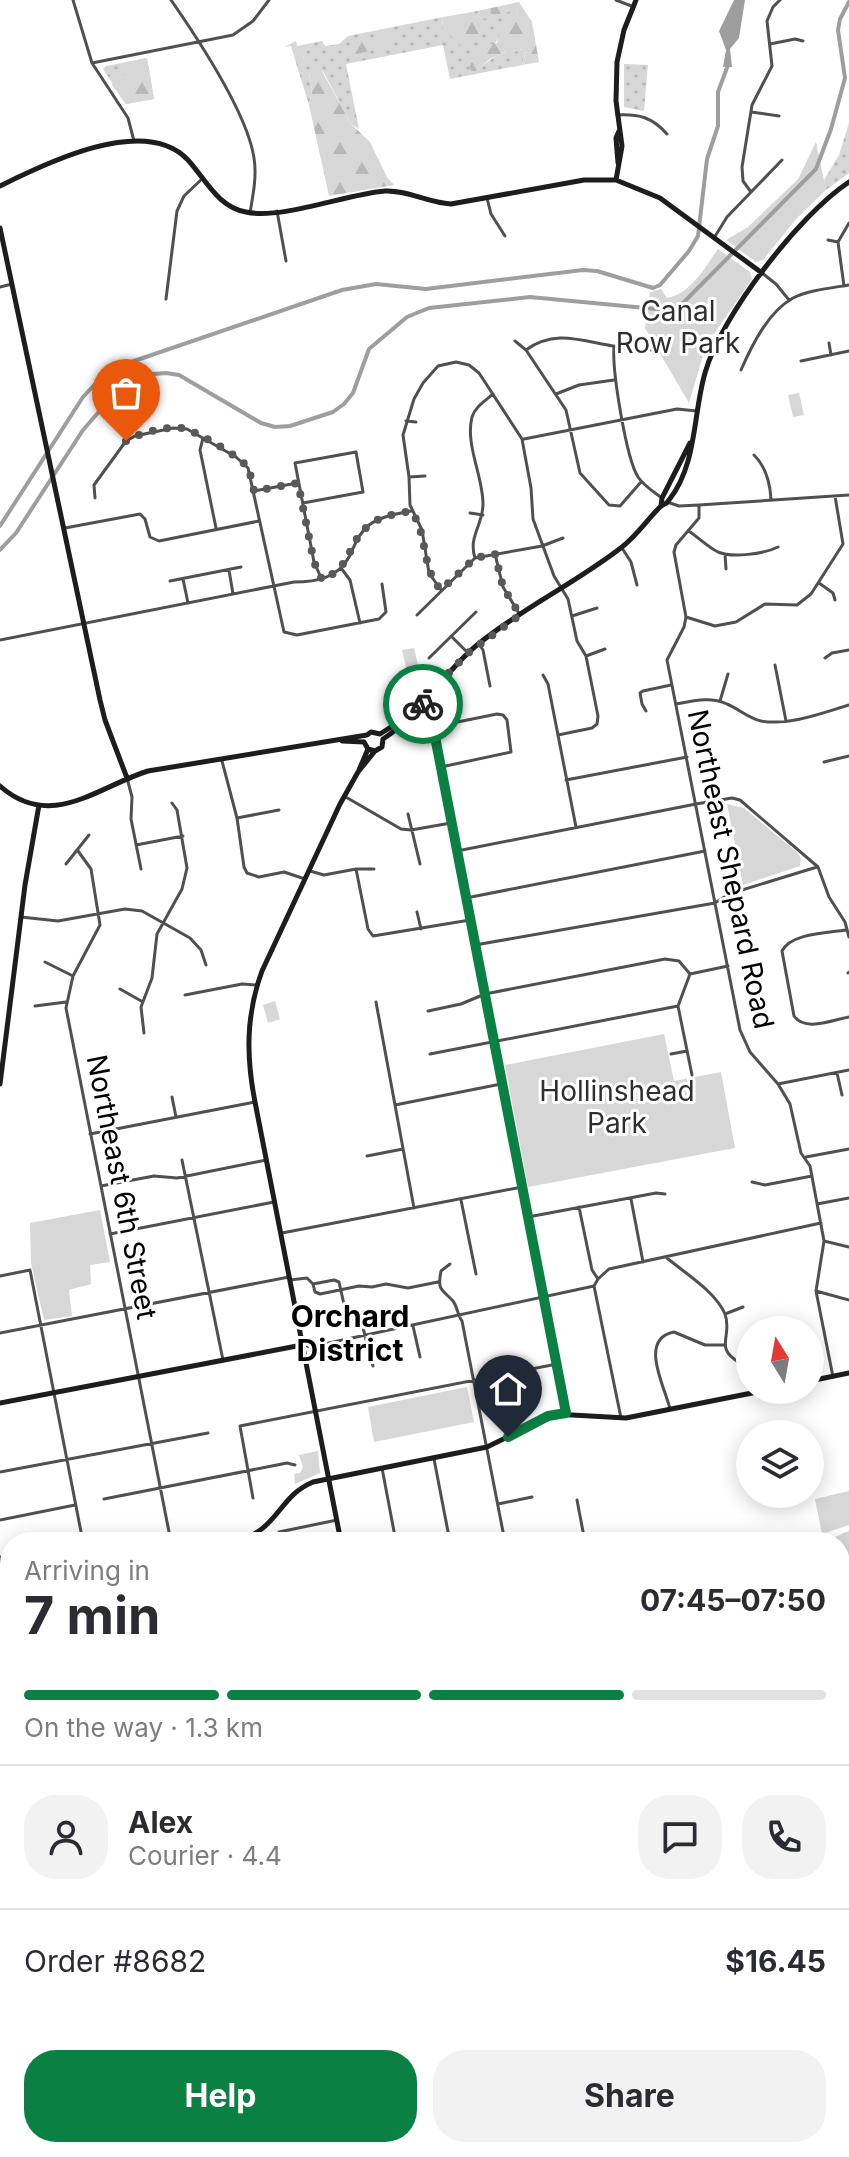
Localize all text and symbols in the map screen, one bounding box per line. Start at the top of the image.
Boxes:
park label: Canal Row Park [616,294,740,360]
pin [92,359,160,441]
icon: bag [104,371,148,415]
courier [383,664,463,744]
icon: bike [401,682,445,726]
street label: Northeast Shepard Road [681,706,781,1032]
street label: Northeast 6th Street [80,1052,164,1322]
park label: Hollinshead Park [539,1074,695,1140]
district label: Orchard District [291,1298,409,1368]
north arrow [736,1316,824,1404]
map controls [736,1316,824,1508]
pin [474,1355,542,1437]
icon: home [486,1367,530,1411]
button: layers [736,1420,824,1508]
text: Arriving in [24,1555,150,1586]
text: 07:45–07:50 [640,1582,826,1618]
text: 7 min [24,1584,160,1647]
text: On the way · 1.3 km [24,1712,263,1743]
button: person [24,1795,108,1879]
button: chat [638,1795,722,1879]
button: phone [742,1795,826,1879]
text: Alex [128,1804,193,1840]
text: Courier · 4.4 [128,1840,282,1871]
text: Order #8682 [24,1943,206,1979]
text: $16.45 [725,1943,826,1979]
button: Help [24,2050,417,2142]
button: Share [433,2050,826,2142]

